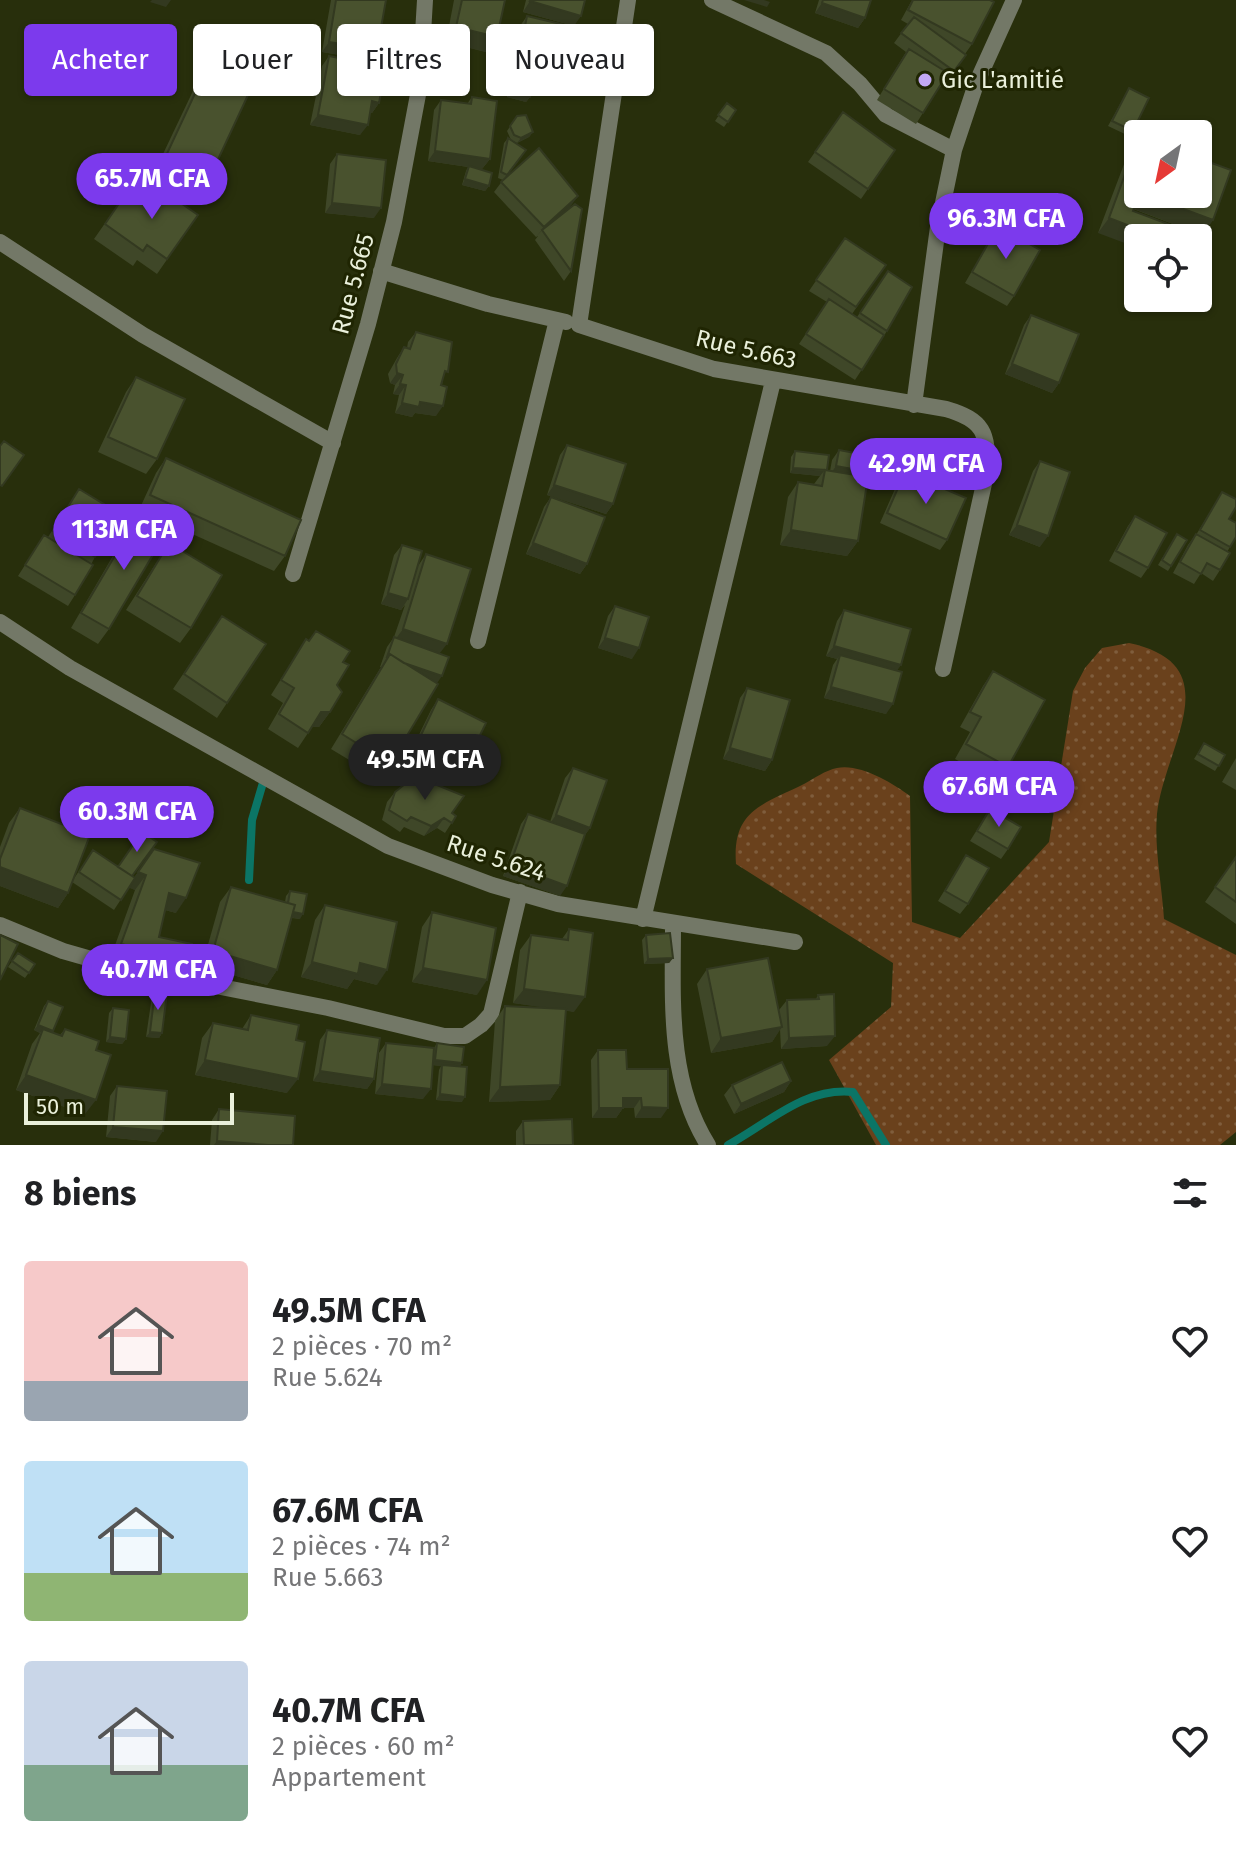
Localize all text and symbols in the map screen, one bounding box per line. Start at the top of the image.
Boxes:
chip: Acheter [24,24,177,96]
chip: Louer [193,24,321,96]
chip: Filtres [337,24,470,96]
chip: Nouveau [486,24,654,96]
place label: Gic L'amitié [941,66,1064,94]
marker: Gic L'amitié [916,71,934,89]
north arrow [1124,120,1212,208]
map controls [1124,120,1212,312]
pin: 65.7M CFA [60,153,244,221]
text: 65.7M CFA [94,163,210,194]
pin: 96.3M CFA [914,193,1098,261]
text: 96.3M CFA [947,203,1065,234]
button: locate [1124,224,1212,312]
street label: Rue 5.665 [326,231,380,337]
street label: Rue 5.663 [693,324,799,374]
pin: 42.9M CFA [834,438,1018,506]
text: 42.9M CFA [868,448,984,479]
pin: 113M CFA [41,504,207,572]
text: 113M CFA [71,514,177,545]
pin: 49.5M CFA [333,734,517,802]
text: 49.5M CFA [366,744,484,775]
pin: 67.6M CFA [907,761,1091,829]
text: 67.6M CFA [941,771,1057,802]
pin: 60.3M CFA [45,786,229,854]
text: 60.3M CFA [78,796,196,827]
street label: Rue 5.624 [443,829,549,887]
pin: 40.7M CFA [66,944,250,1012]
text: 40.7M CFA [100,954,216,985]
scale bar [24,1089,234,1125]
text: 50 m [36,1093,84,1120]
icon: filters [1168,1171,1212,1215]
text: 8 biens [24,1173,137,1214]
text: 49.5M CFA [272,1290,426,1331]
icon: home [88,1293,184,1389]
icon: heart [1168,1319,1212,1363]
text: 2 pièces · 70 m² [272,1331,452,1362]
text: Rue 5.624 [272,1362,382,1393]
text: 67.6M CFA [272,1490,422,1531]
icon: home [88,1493,184,1589]
icon: heart [1168,1519,1212,1563]
text: 2 pièces · 74 m² [272,1531,451,1562]
text: Rue 5.663 [272,1562,383,1593]
text: 40.7M CFA [272,1690,424,1731]
icon: home [88,1693,184,1789]
icon: heart [1168,1719,1212,1763]
text: 2 pièces · 60 m² [272,1731,455,1762]
text: Appartement [272,1762,426,1793]

